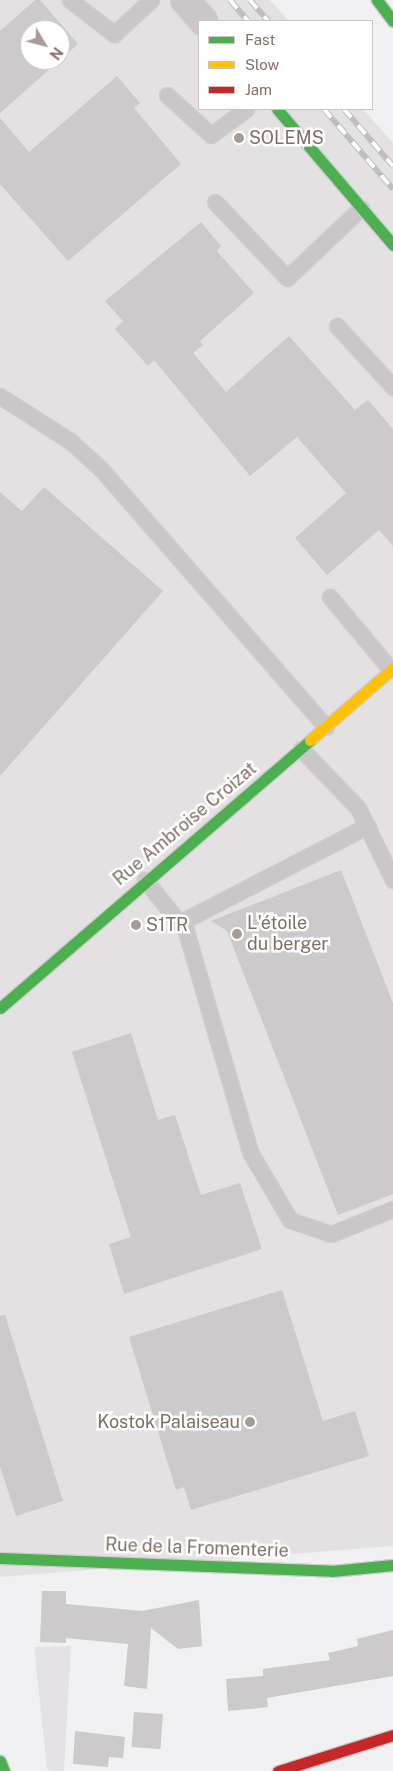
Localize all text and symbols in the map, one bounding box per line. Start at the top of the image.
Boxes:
north arrow [20,20,70,70]
legend [198,20,373,110]
text: Fast [245,31,275,48]
text: N [47,44,66,63]
text: Slow [245,56,279,73]
text: Jam [245,81,272,98]
place label: SOLEMS [249,127,324,149]
marker: SOLEMS [233,132,245,144]
street label: Rue Ambroise Croizat [109,758,261,890]
place label: L'étoile du berger [247,913,328,956]
place label: S1TR [146,914,188,936]
marker: S1TR [130,919,142,931]
marker: L'étoile du berger [231,928,243,940]
place label: Kostok Palaiseau [97,1411,240,1433]
marker: Kostok Palaiseau [244,1416,256,1428]
street label: Rue de la Fromenterie [105,1534,289,1562]

